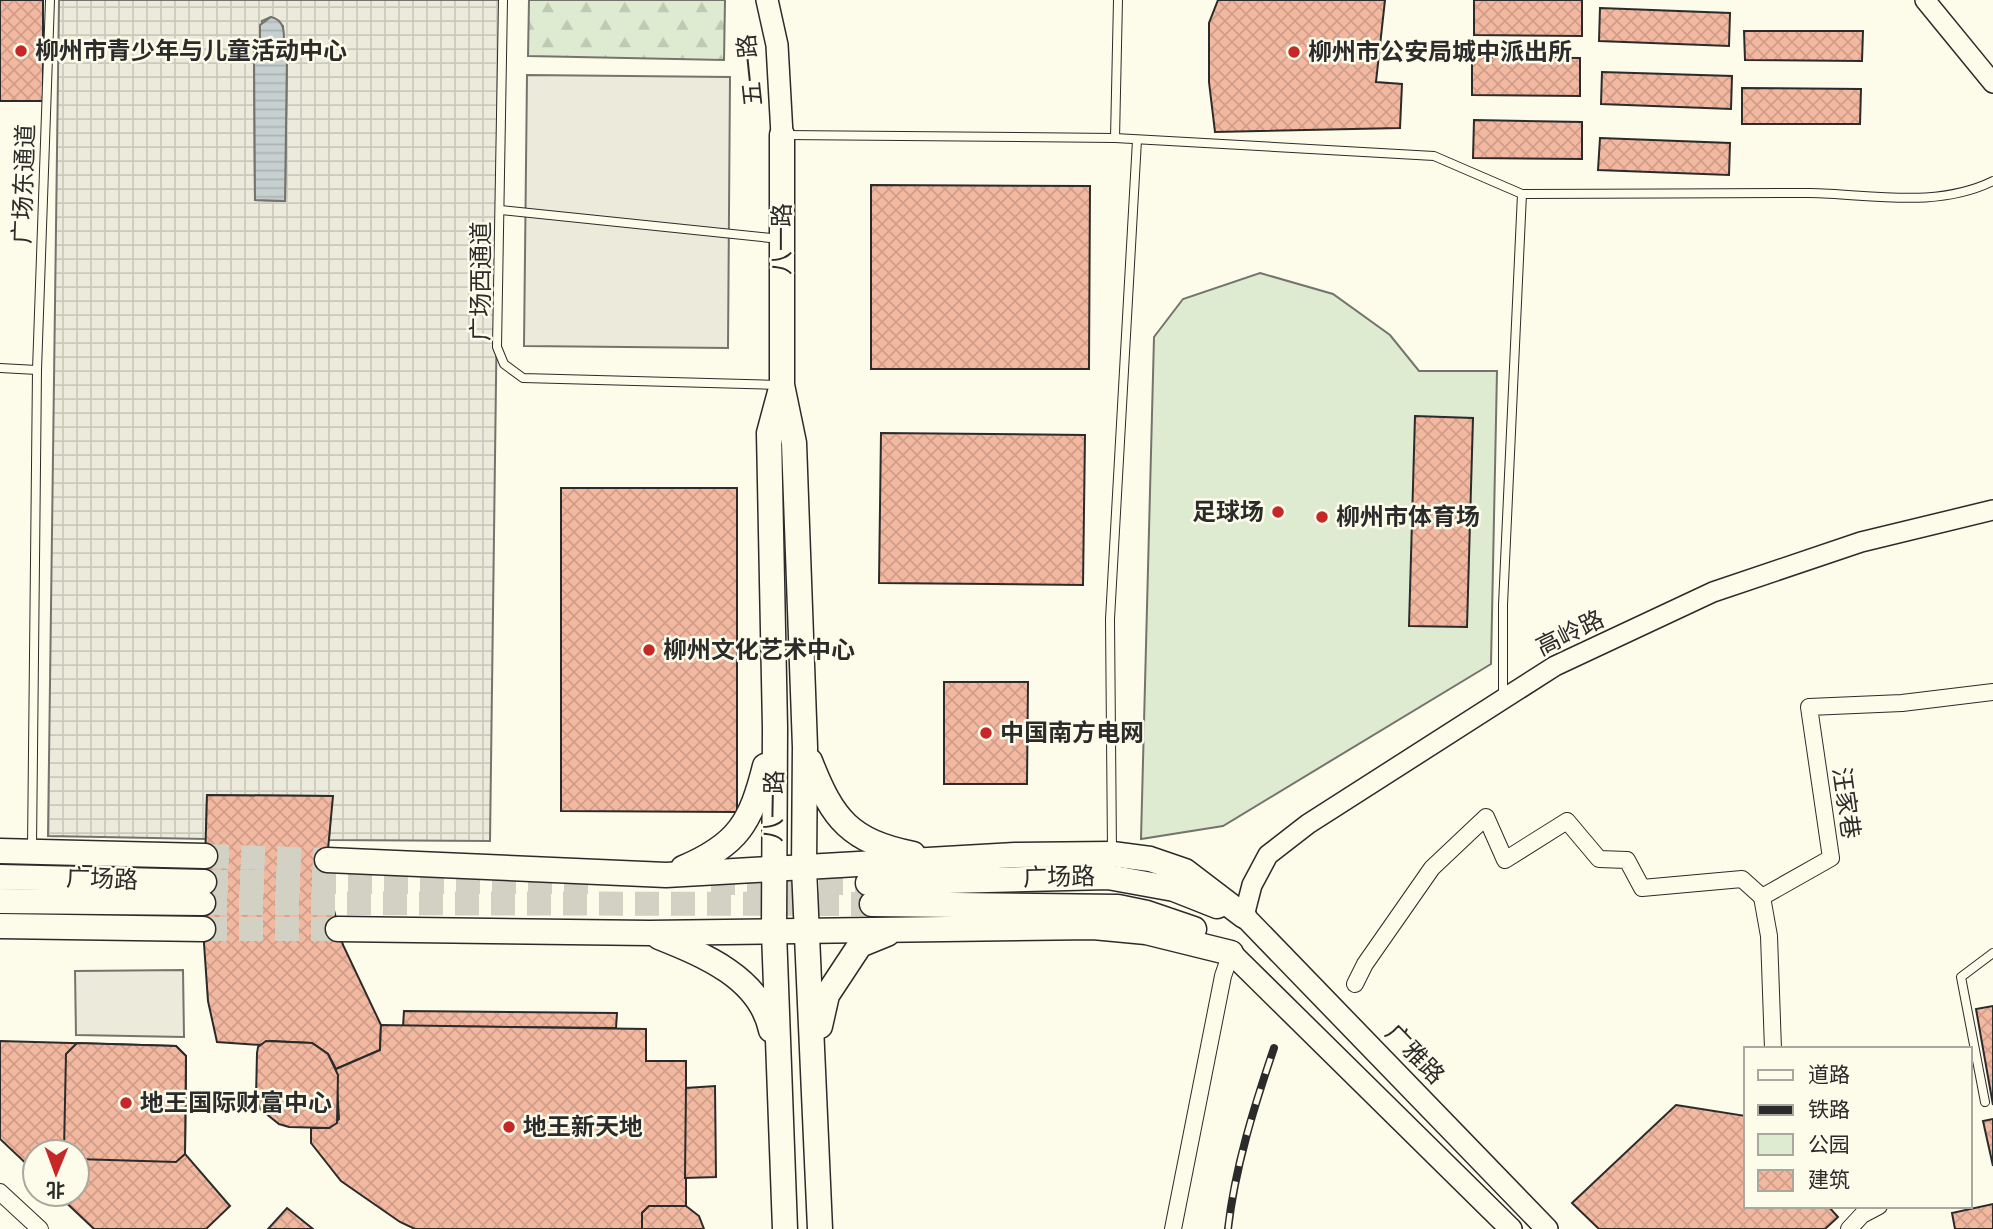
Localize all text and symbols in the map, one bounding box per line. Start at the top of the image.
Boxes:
street label: 五一路 [732,33,768,107]
place label: 柳州市青少年与儿童活动中心 [35,37,347,65]
place label: 柳州市公安局城中派出所 [1308,38,1572,66]
marker: 柳州市青少年与儿童活动中心 [13,43,29,59]
marker: 柳州市公安局城中派出所 [1286,44,1302,60]
street label: 广场东通道 [8,124,40,244]
street label: 八一路 [768,203,796,275]
street label: 广场西通道 [467,221,495,341]
place label: 足球场 [1192,498,1264,526]
place label: 柳州市体育场 [1336,503,1480,531]
marker: 足球场 [1270,504,1286,520]
marker: 柳州市体育场 [1314,509,1330,525]
street label: 高岭路 [1532,605,1608,661]
place label: 柳州文化艺术中心 [663,636,855,664]
marker: 柳州文化艺术中心 [641,642,657,658]
place label: 中国南方电网 [1000,719,1144,747]
marker: 中国南方电网 [978,725,994,741]
street label: 汪家巷 [1827,765,1865,841]
street label: 八一路 [759,770,789,842]
street label: 广场路 [1023,862,1095,892]
street label: 广场路 [66,864,138,894]
street label: 广雅路 [1380,1018,1450,1090]
legend [1744,1047,1972,1208]
text: 道路 [1808,1062,1850,1087]
place label: 地王国际财富中心 [140,1089,332,1117]
marker: 地王国际财富中心 [118,1095,134,1111]
text: 铁路 [1808,1097,1850,1122]
place label: 地王新天地 [523,1113,643,1141]
marker: 地王新天地 [501,1119,517,1135]
text: 公园 [1808,1132,1850,1157]
north arrow [21,1138,91,1208]
text: 建筑 [1808,1167,1850,1192]
text: 北 [46,1178,65,1201]

